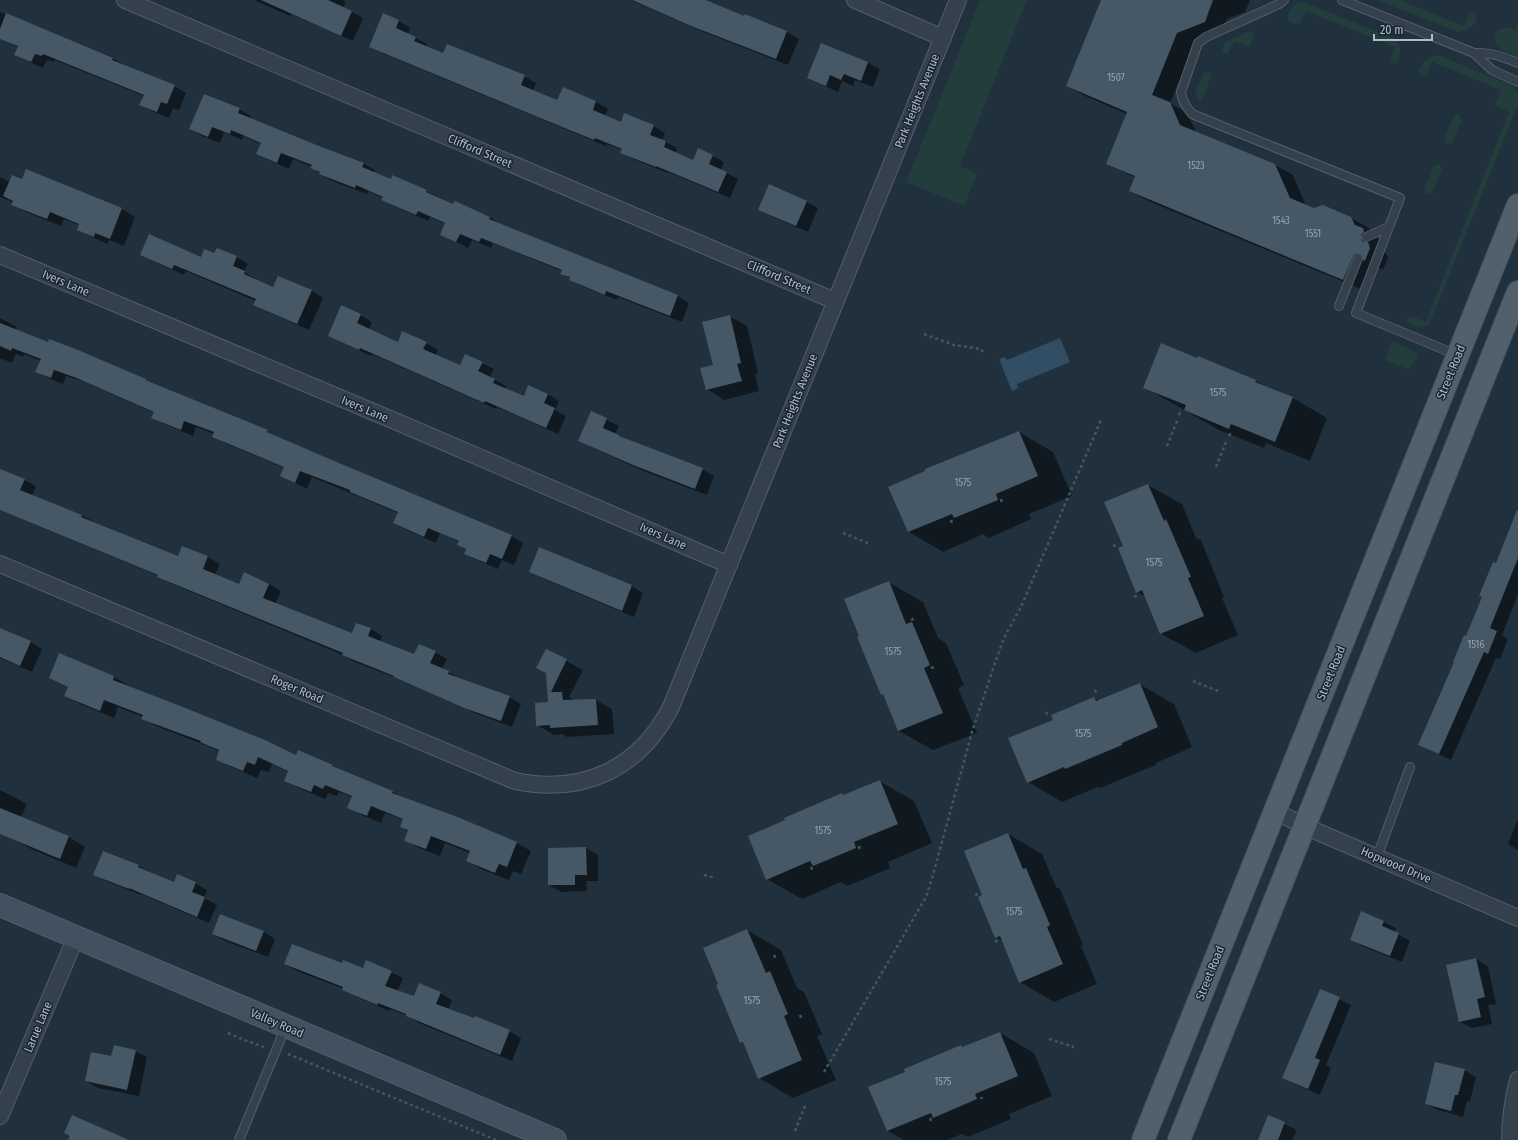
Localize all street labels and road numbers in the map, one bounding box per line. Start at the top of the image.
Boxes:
street label: Park Heights Avenue [892,52,942,150]
street label: Clifford Street [446,131,514,171]
street label: Clifford Street [745,257,813,297]
street label: Ivers Lane [40,267,92,299]
street label: Street Road [1434,343,1468,401]
street label: Park Heights Avenue [770,352,820,450]
street label: Ivers Lane [339,393,391,425]
street label: Ivers Lane [637,519,689,553]
street label: Street Road [1314,644,1348,702]
street label: Roger Road [269,672,325,706]
street label: Hopwood Drive [1359,844,1433,886]
street label: Street Road [1193,944,1227,1002]
street label: Larue Lane [21,999,55,1054]
street label: Valley Road [248,1005,306,1041]

